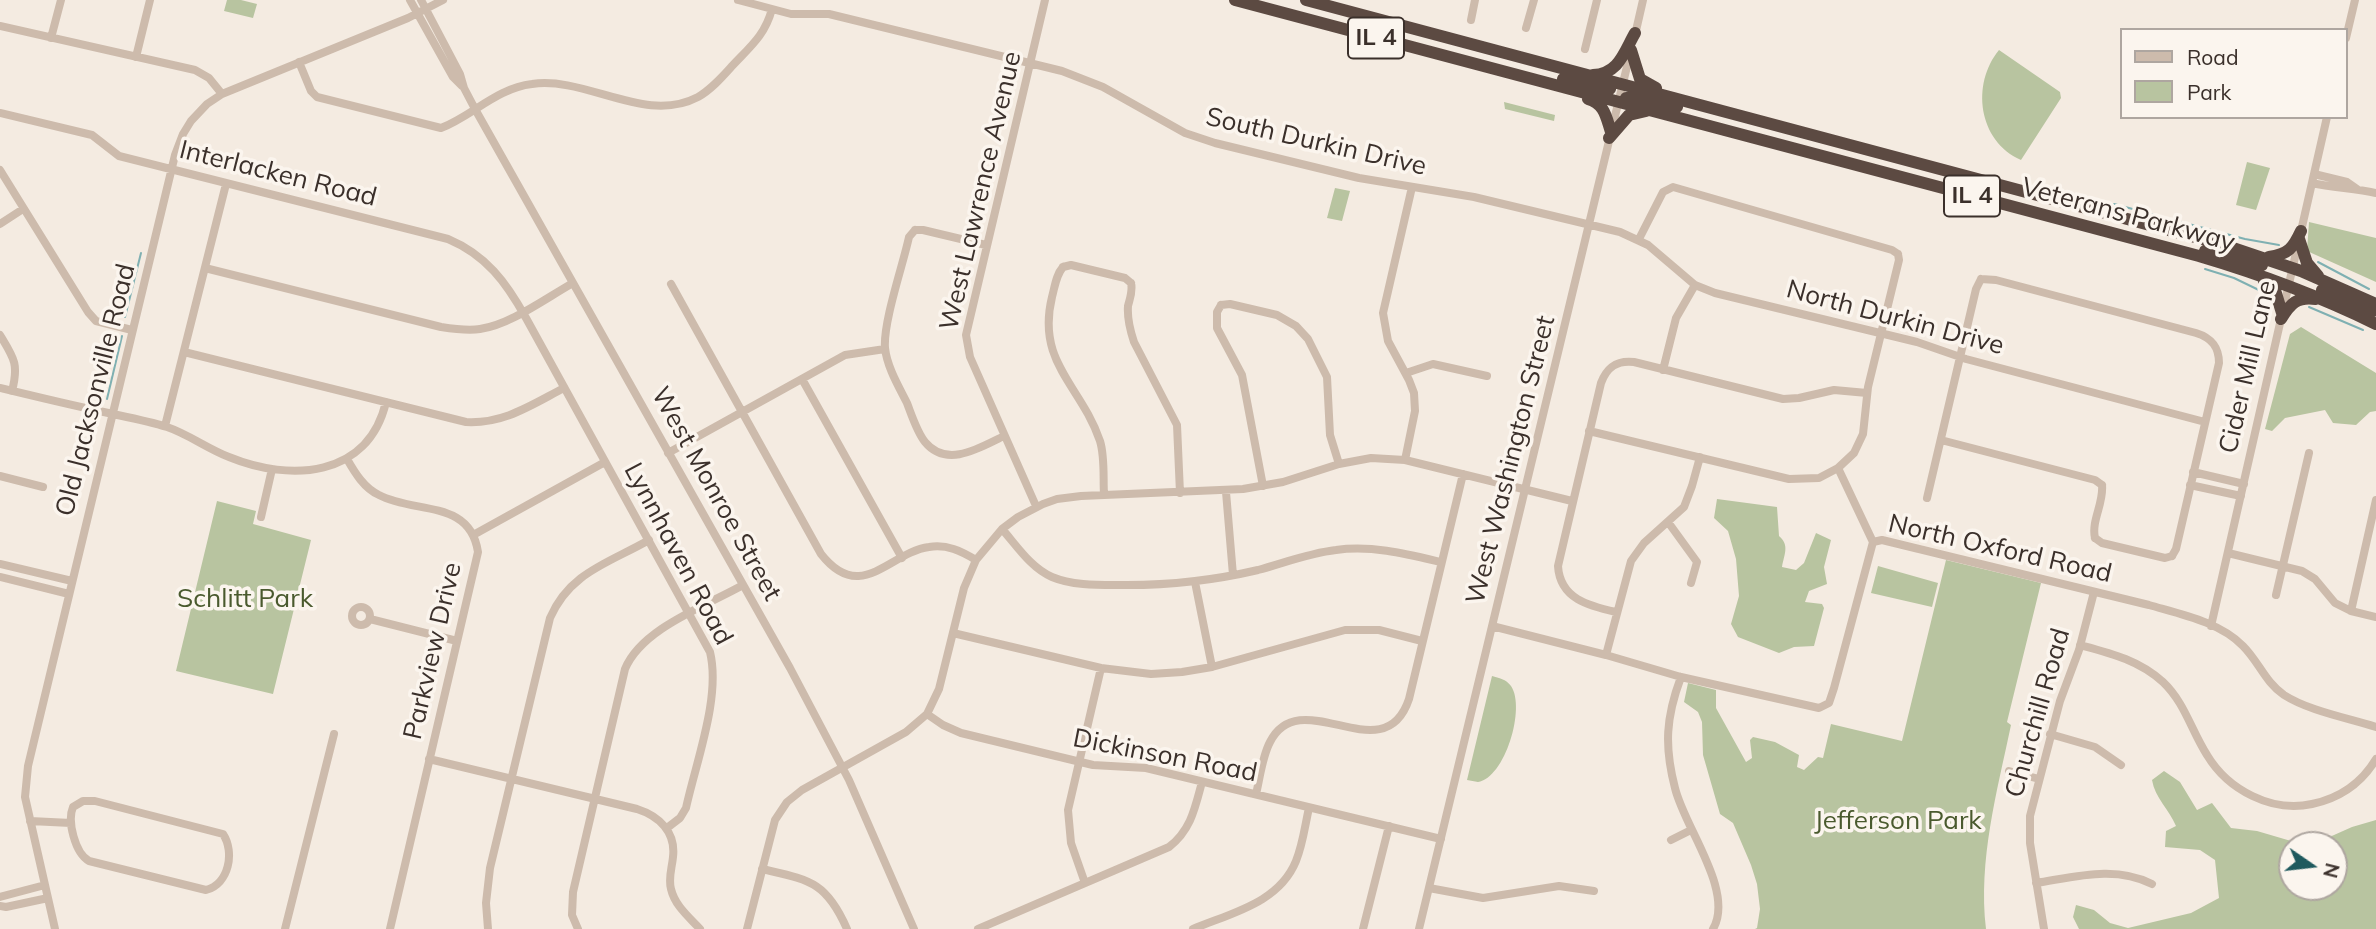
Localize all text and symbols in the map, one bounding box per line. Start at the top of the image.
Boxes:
road number: IL 4 [1348,18,1404,58]
legend [2120,28,2348,119]
text: Road [2187,44,2238,70]
street label: West Lawrence Avenue [934,49,1028,333]
text: Park [2187,79,2231,105]
street label: South Durkin Drive [1203,101,1429,183]
street label: Interlacken Road [176,134,380,214]
street label: Veterans Parkway [2018,172,2238,258]
road number: IL 4 [1944,176,2000,216]
street label: Old Jacksonville Road [50,261,142,519]
street label: North Durkin Drive [1783,274,2007,362]
street label: Cider Mill Lane [2213,277,2283,457]
street label: West Washington Street [1460,313,1562,607]
street label: West Monroe Street [644,382,788,606]
street label: Lynnhaven Road [617,458,739,650]
street label: North Oxford Road [1885,508,2115,590]
street label: Parkview Drive [398,560,468,742]
park label: Schlitt Park [177,583,313,615]
street label: Churchill Road [1999,625,2077,801]
street label: Dickinson Road [1070,723,1260,789]
park label: Jefferson Park [1814,805,1982,837]
north arrow [2278,831,2348,901]
text: N [2318,861,2345,880]

